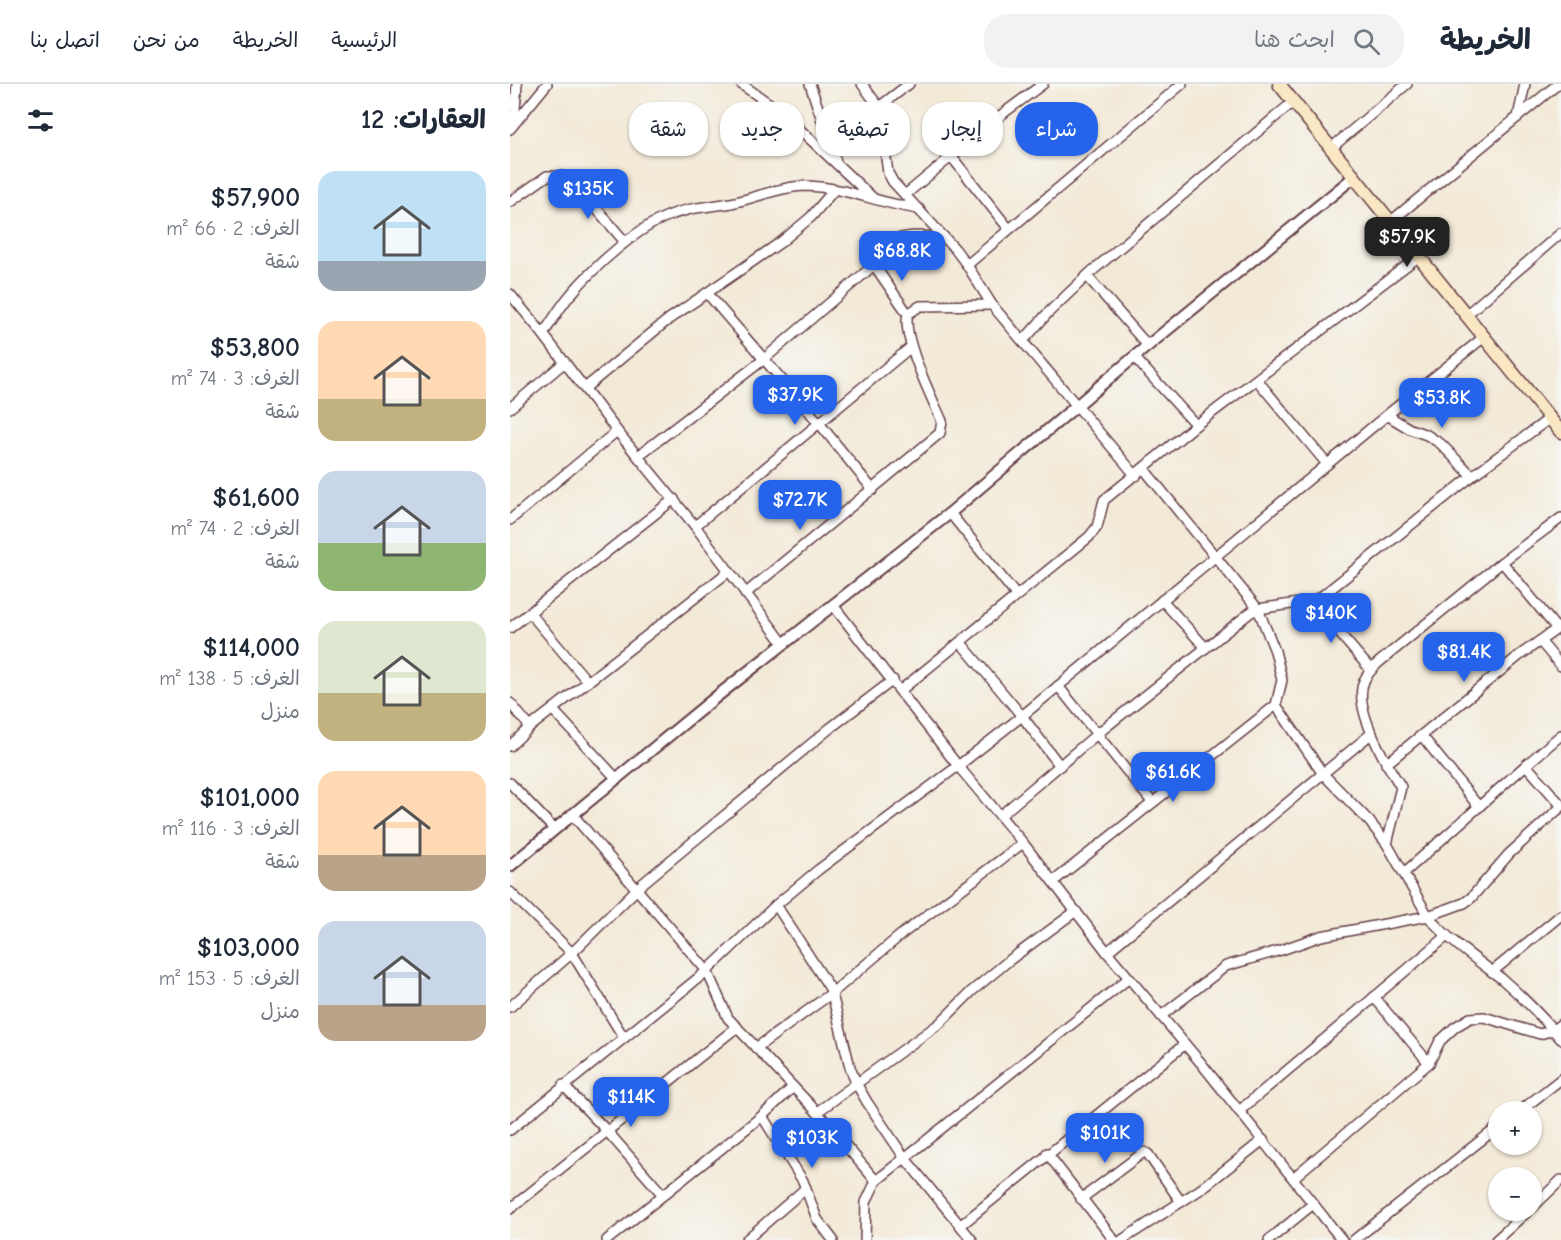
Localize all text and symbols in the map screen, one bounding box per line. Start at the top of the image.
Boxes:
search box [984,14,1404,68]
text: الخريطة [1440,24,1531,56]
icon: search [1350,25,1383,58]
text: ابحث هنا [1254,27,1335,53]
text: اتصل بنا [30,28,100,52]
text: من نحن [133,28,200,52]
text: الخريطة [233,28,298,52]
text: الرئيسية [331,28,397,52]
chip: شقة [629,102,708,156]
chip: جديد [720,102,804,156]
chip: تصفية [816,102,910,156]
chip: إيجار [922,102,1003,156]
chip: شراء [1015,102,1098,156]
icon: filters [24,104,57,137]
text: العقارات: 12 [361,105,486,135]
pin: $135K [546,169,630,220]
text: $135K [562,177,614,200]
text: $57,900 [211,183,300,213]
icon: home [366,195,438,267]
text: الغرف: 2 · 66 m² [166,217,300,240]
pin: $57.9K [1358,217,1456,268]
text: $57.9K [1379,225,1436,248]
pin: $68.8K [853,231,951,282]
text: $68.8K [873,239,931,262]
text: شقة [265,250,300,273]
text: $53,800 [210,333,300,363]
icon: home [366,345,438,417]
text: الغرف: 3 · 74 m² [171,367,300,390]
pin: $37.9K [746,375,844,426]
pin: $53.8K [1393,378,1491,429]
text: $37.9K [767,383,823,406]
text: $53.8K [1413,386,1471,409]
text: شقة [265,400,300,423]
pin: $72.7K [751,480,849,531]
text: $61,600 [212,483,300,513]
text: $72.7K [773,488,827,511]
icon: home [366,495,438,567]
text: الغرف: 2 · 74 m² [170,517,300,540]
text: شقة [265,550,300,573]
pin: $140K [1289,593,1373,644]
text: $140K [1305,601,1357,624]
pin: $81.4K [1415,632,1513,683]
text: $114,000 [202,633,300,663]
text: $81.4K [1437,640,1491,663]
icon: home [366,645,438,717]
text: الغرف: 5 · 138 m² [159,667,300,690]
text: منزل [261,700,300,723]
pin: $61.6K [1124,752,1222,803]
text: $61.6K [1145,760,1201,783]
text: $101,000 [199,783,300,813]
icon: home [366,795,438,867]
text: الغرف: 3 · 116 m² [162,817,300,840]
text: شقة [265,850,300,873]
text: $103,000 [197,933,300,963]
icon: home [366,945,438,1017]
text: الغرف: 5 · 153 m² [159,967,300,990]
text: منزل [261,1000,300,1023]
pin: $114K [589,1077,673,1128]
text: $114K [607,1085,655,1108]
map controls [1488,1101,1542,1221]
button: + [1488,1101,1542,1155]
pin: $101K [1063,1113,1147,1164]
pin: $103K [770,1118,854,1169]
text: $101K [1080,1121,1130,1144]
text: $103K [786,1126,838,1149]
button: − [1488,1167,1542,1221]

